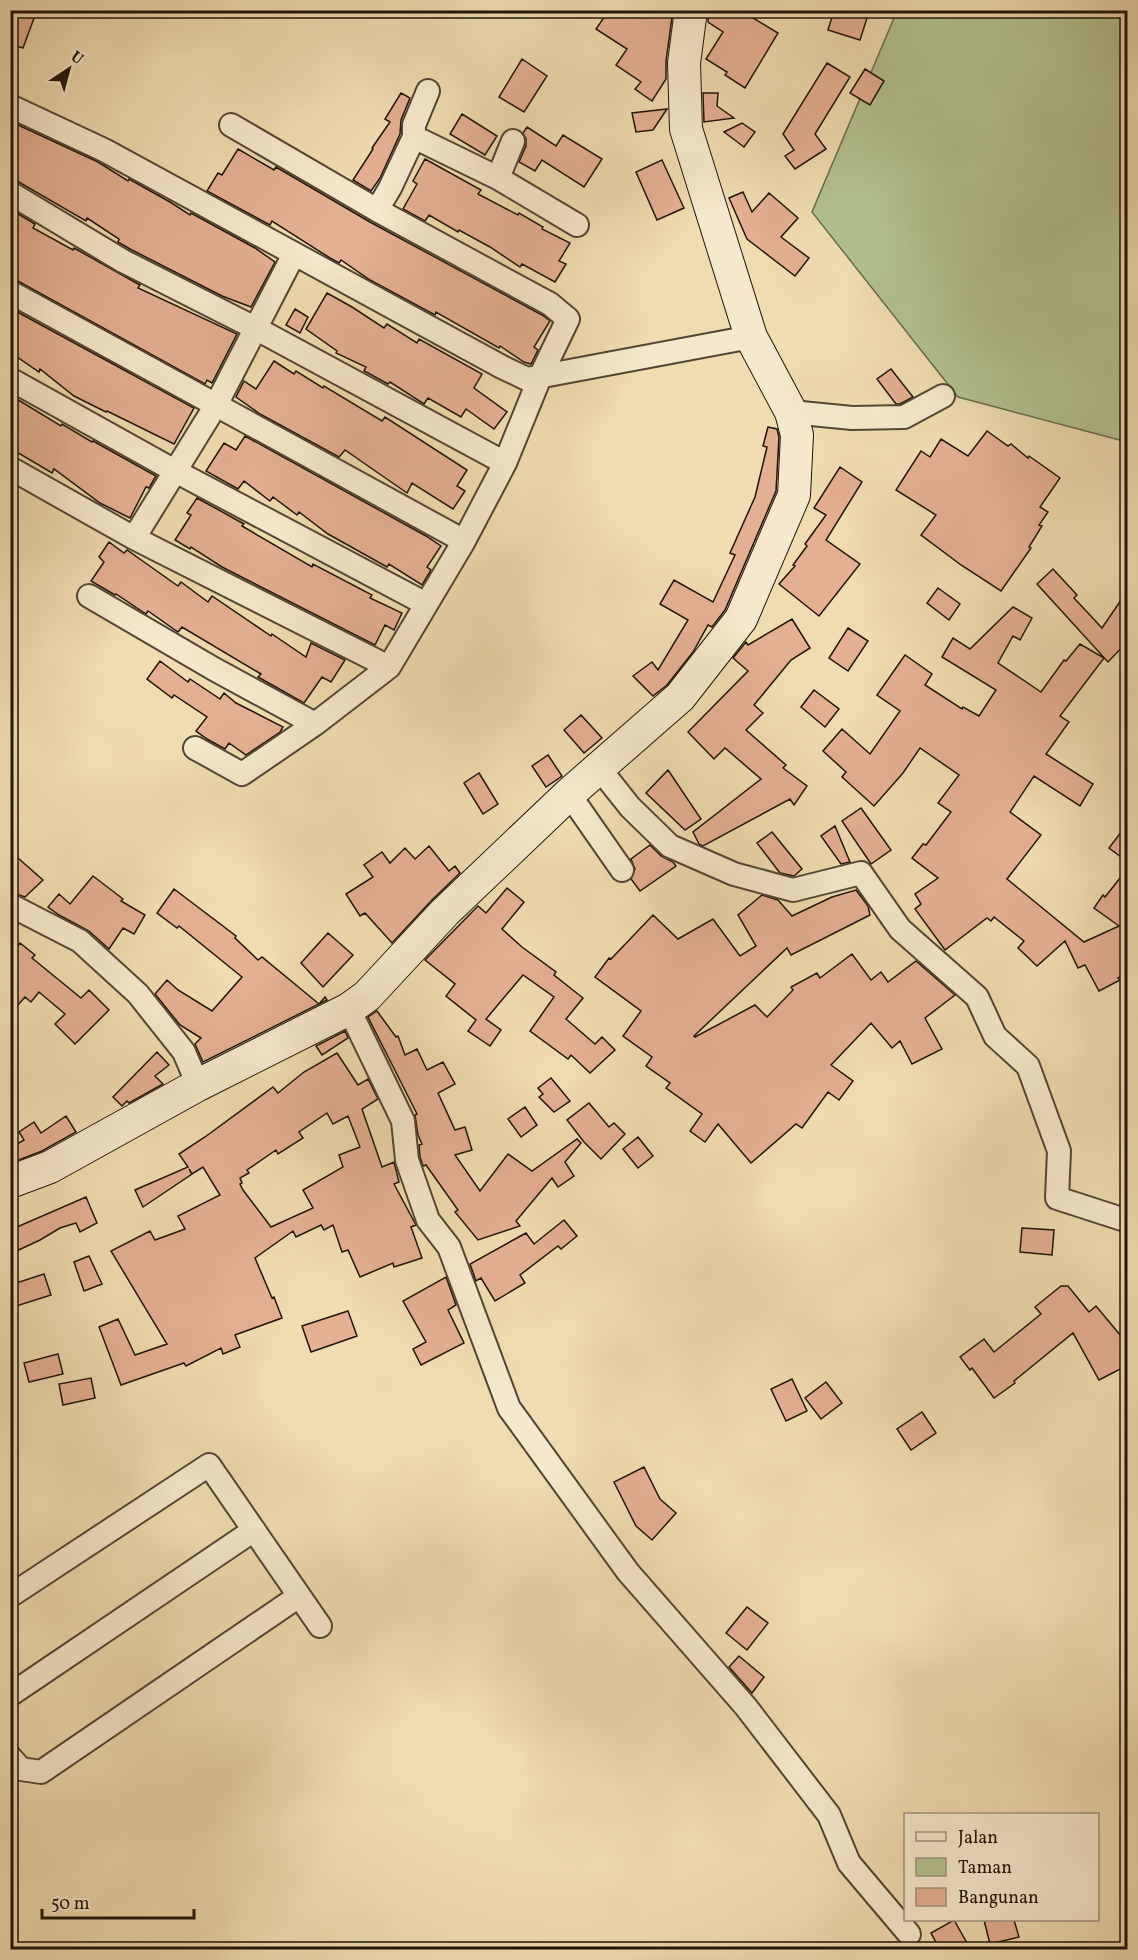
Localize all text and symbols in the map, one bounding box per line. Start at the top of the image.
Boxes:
north arrow [39,39,99,99]
text: U [66,46,88,71]
legend [904,1813,1099,1921]
text: Jalan [958,1826,998,1851]
text: Taman [958,1856,1012,1881]
scale bar [42,1882,194,1920]
text: Bangunan [958,1886,1039,1911]
text: 50 m [51,1892,90,1917]

